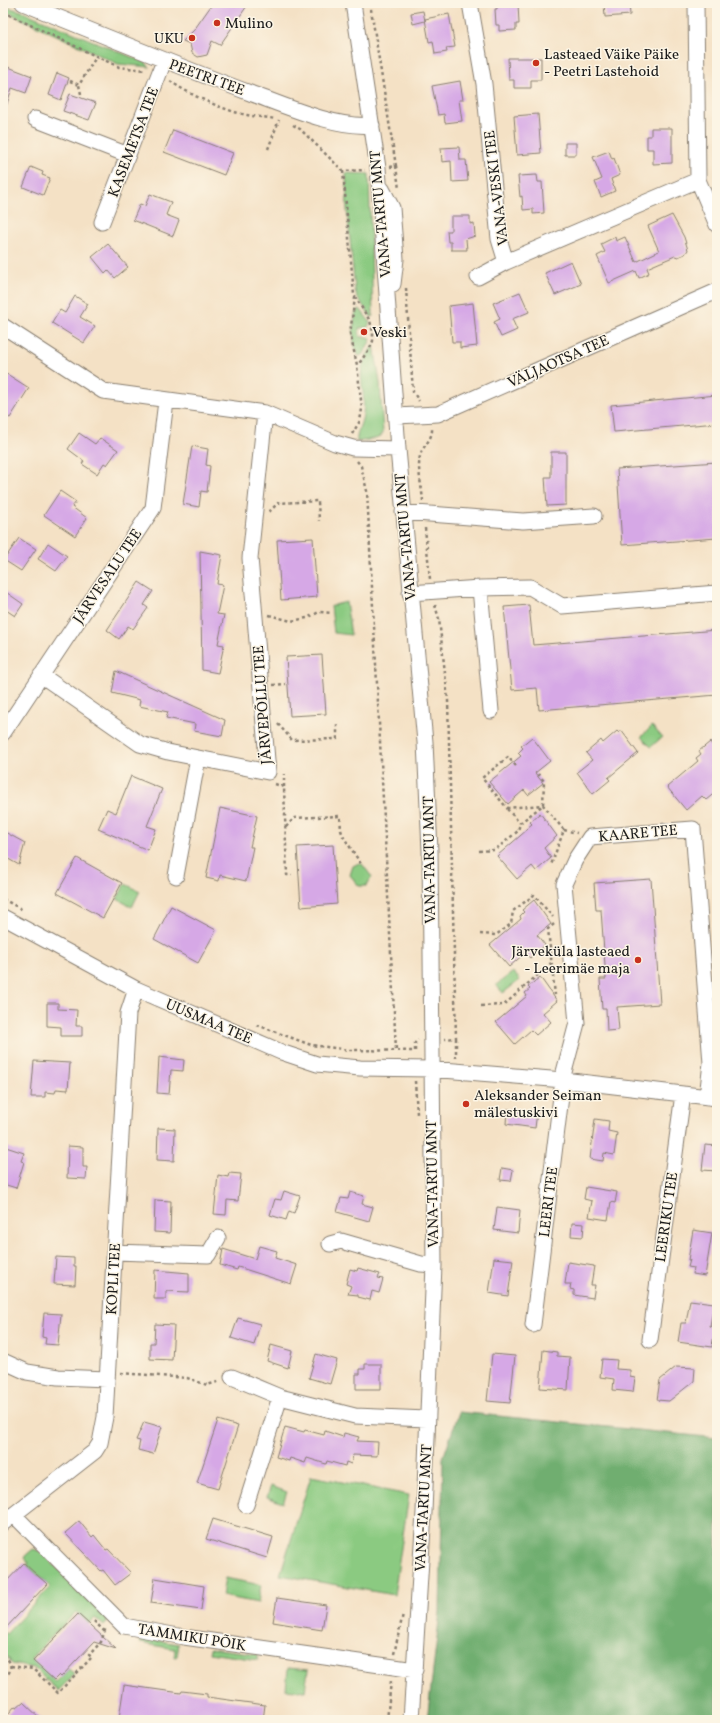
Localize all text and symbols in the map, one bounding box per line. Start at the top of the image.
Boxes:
place label: Mulino [225,14,273,35]
marker: Mulino [212,18,222,28]
place label: UKU [154,29,184,50]
marker: UKU [187,33,197,43]
place label: Lasteaed Väike Päike - Peetri Lastehoid [544,45,679,83]
street label: PEETRI TEE [166,55,247,102]
marker: Lasteaed Väike Päike - Peetri Lastehoid [531,58,541,68]
street label: KASEMETSA TEE [104,84,165,201]
street label: VANA-VESKI TEE [480,129,515,247]
street label: VANA-TARTU MNT [365,149,398,278]
place label: Veski [372,323,407,344]
marker: Veski [359,327,369,337]
street label: VÄLJAOTSA TEE [504,331,613,394]
street label: VANA-TARTU MNT [390,472,423,601]
street label: JÄRVESALU TEE [69,525,148,628]
street label: JÄRVEPÕLLU TEE [249,645,278,765]
street label: VANA-TARTU MNT [419,796,442,924]
street label: KAARE TEE [598,821,679,848]
place label: Järveküla lasteaed - Leerimäe maja [511,942,630,980]
marker: Järveküla lasteaed - Leerimäe maja [633,955,643,965]
street label: UUSMAA TEE [162,995,255,1050]
place label: Aleksander Seiman mälestuskivi [474,1086,602,1124]
marker: Aleksander Seiman mälestuskivi [461,1099,471,1109]
street label: VANA-TARTU MNT [422,1120,445,1248]
street label: LEERI TEE [535,1166,564,1239]
street label: LEERIKU TEE [651,1171,684,1264]
street label: KOPLI TEE [102,1243,127,1316]
street label: VANA-TARTU MNT [411,1443,438,1572]
street label: TAMMIKU PÕIK [136,1620,247,1657]

